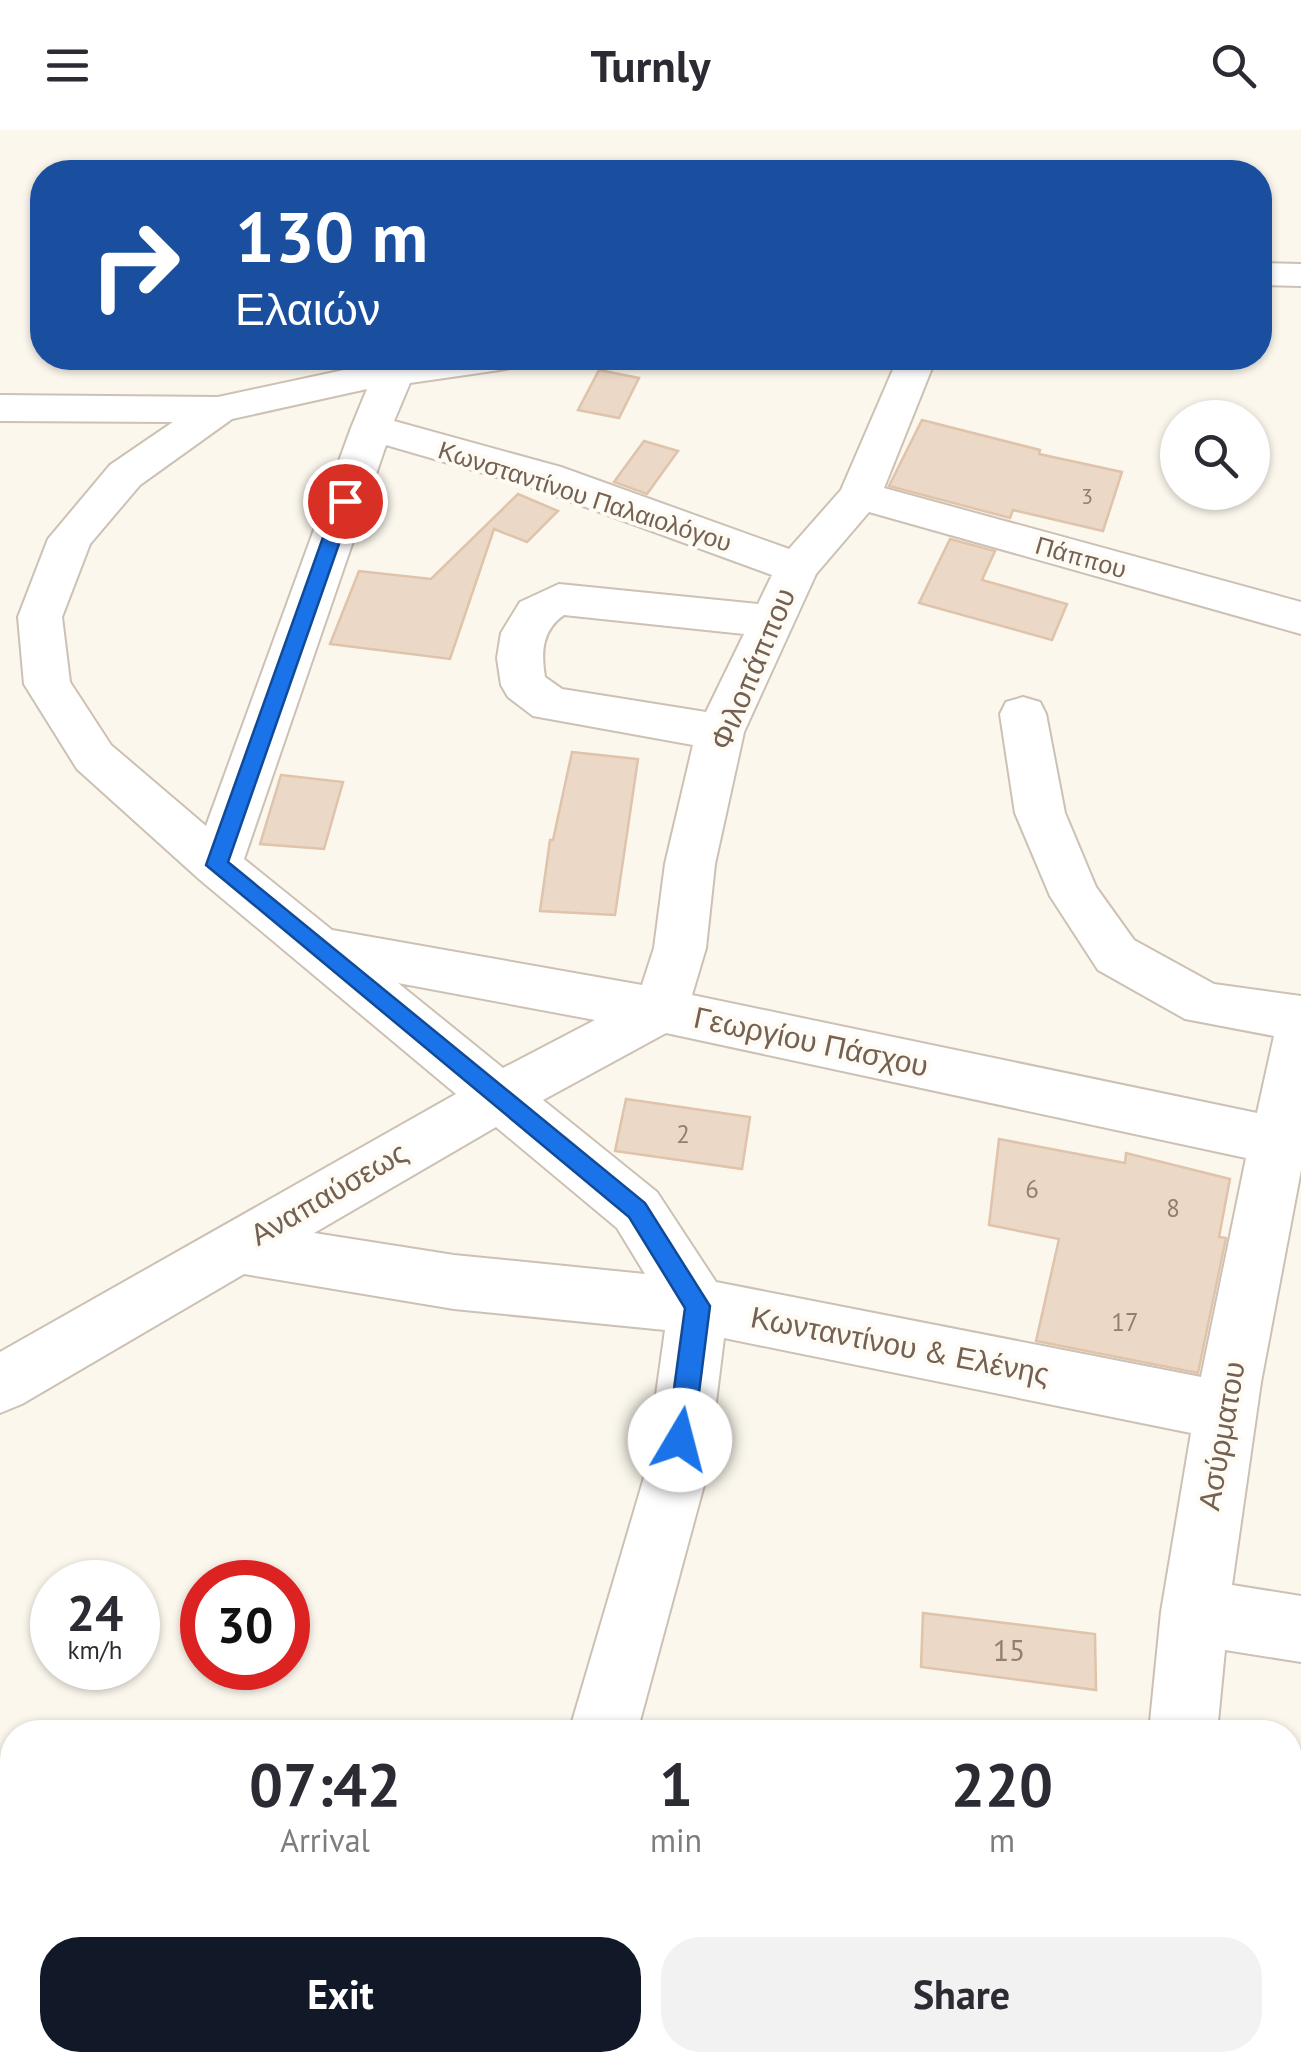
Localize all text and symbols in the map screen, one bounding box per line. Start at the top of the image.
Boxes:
text: Turnly [590,36,711,94]
icon: menu [40,38,95,93]
icon: search [1206,38,1261,93]
text: 130 m [235,191,428,281]
icon: right [70,200,200,330]
text: Ελαιών [235,279,380,337]
map controls [1160,400,1270,510]
button: search [1160,400,1270,510]
street label: Κωνσταντίνου Παλαιολόγου [434,433,736,559]
pin [303,459,388,544]
icon: arrive [318,474,373,529]
house number: 3 [1081,482,1093,510]
street label: Πάππου [1032,529,1130,585]
street label: Φιλοπάππου [700,582,803,755]
street label: Γεωργίου Πάσχου [691,997,932,1084]
house number: 2 [676,1118,690,1150]
street label: Αναπαύσεως [243,1132,414,1253]
house number: 6 [1025,1173,1039,1205]
house number: 8 [1166,1192,1180,1224]
street label: Κωνταντίνου & Ελένης [748,1296,1053,1393]
house number: 17 [1111,1306,1139,1338]
street label: Ασύρματου [1188,1358,1253,1513]
position arrow [628,1388,732,1492]
speed limit sign: 30 [180,1560,310,1690]
text: 24 [67,1580,123,1645]
house number: 15 [993,1630,1025,1669]
text: km/h [68,1634,122,1666]
text: 07:42 [249,1745,401,1823]
text: 1 [659,1745,693,1823]
text: 220 [951,1745,1053,1823]
text: Arrival [280,1819,370,1861]
text: min [650,1819,702,1861]
text: m [989,1819,1015,1861]
button: Exit [40,1937,641,2052]
button: Share [661,1937,1262,2052]

